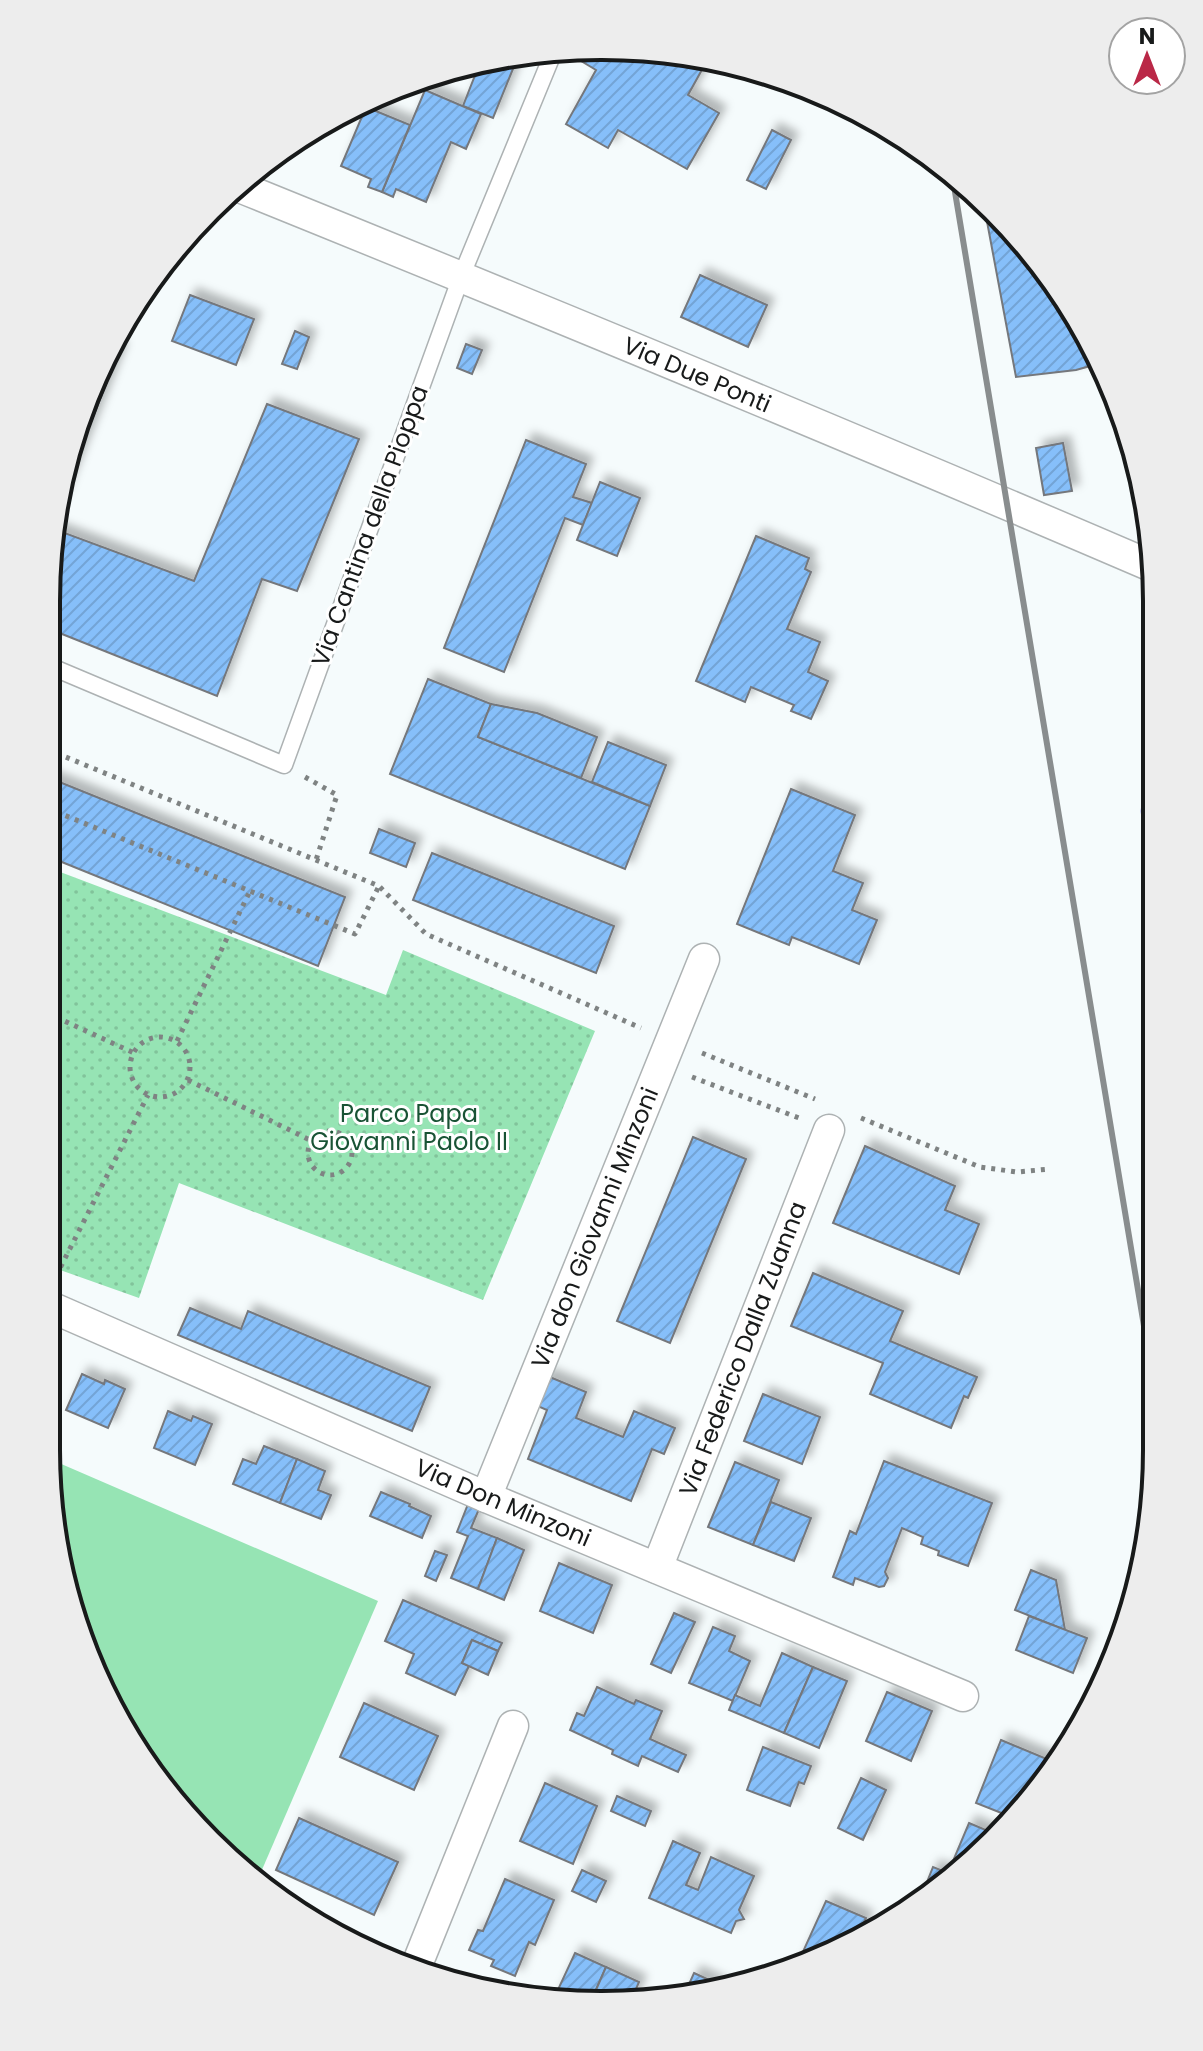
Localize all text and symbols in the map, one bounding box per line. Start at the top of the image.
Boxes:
north arrow [1107,16,1187,96]
text: N [1139,21,1155,52]
street label: Via Due Ponti [618,329,776,421]
street label: Via Cantina della Pioppa [303,381,436,671]
street label: Via don Giovanni Minzoni [523,1082,666,1373]
park label: Parco Papa Giovanni Paolo II [310,1097,508,1158]
street label: Via Federico Dalla Zuanna [671,1197,814,1501]
street label: Via Don Minzoni [410,1451,596,1555]

